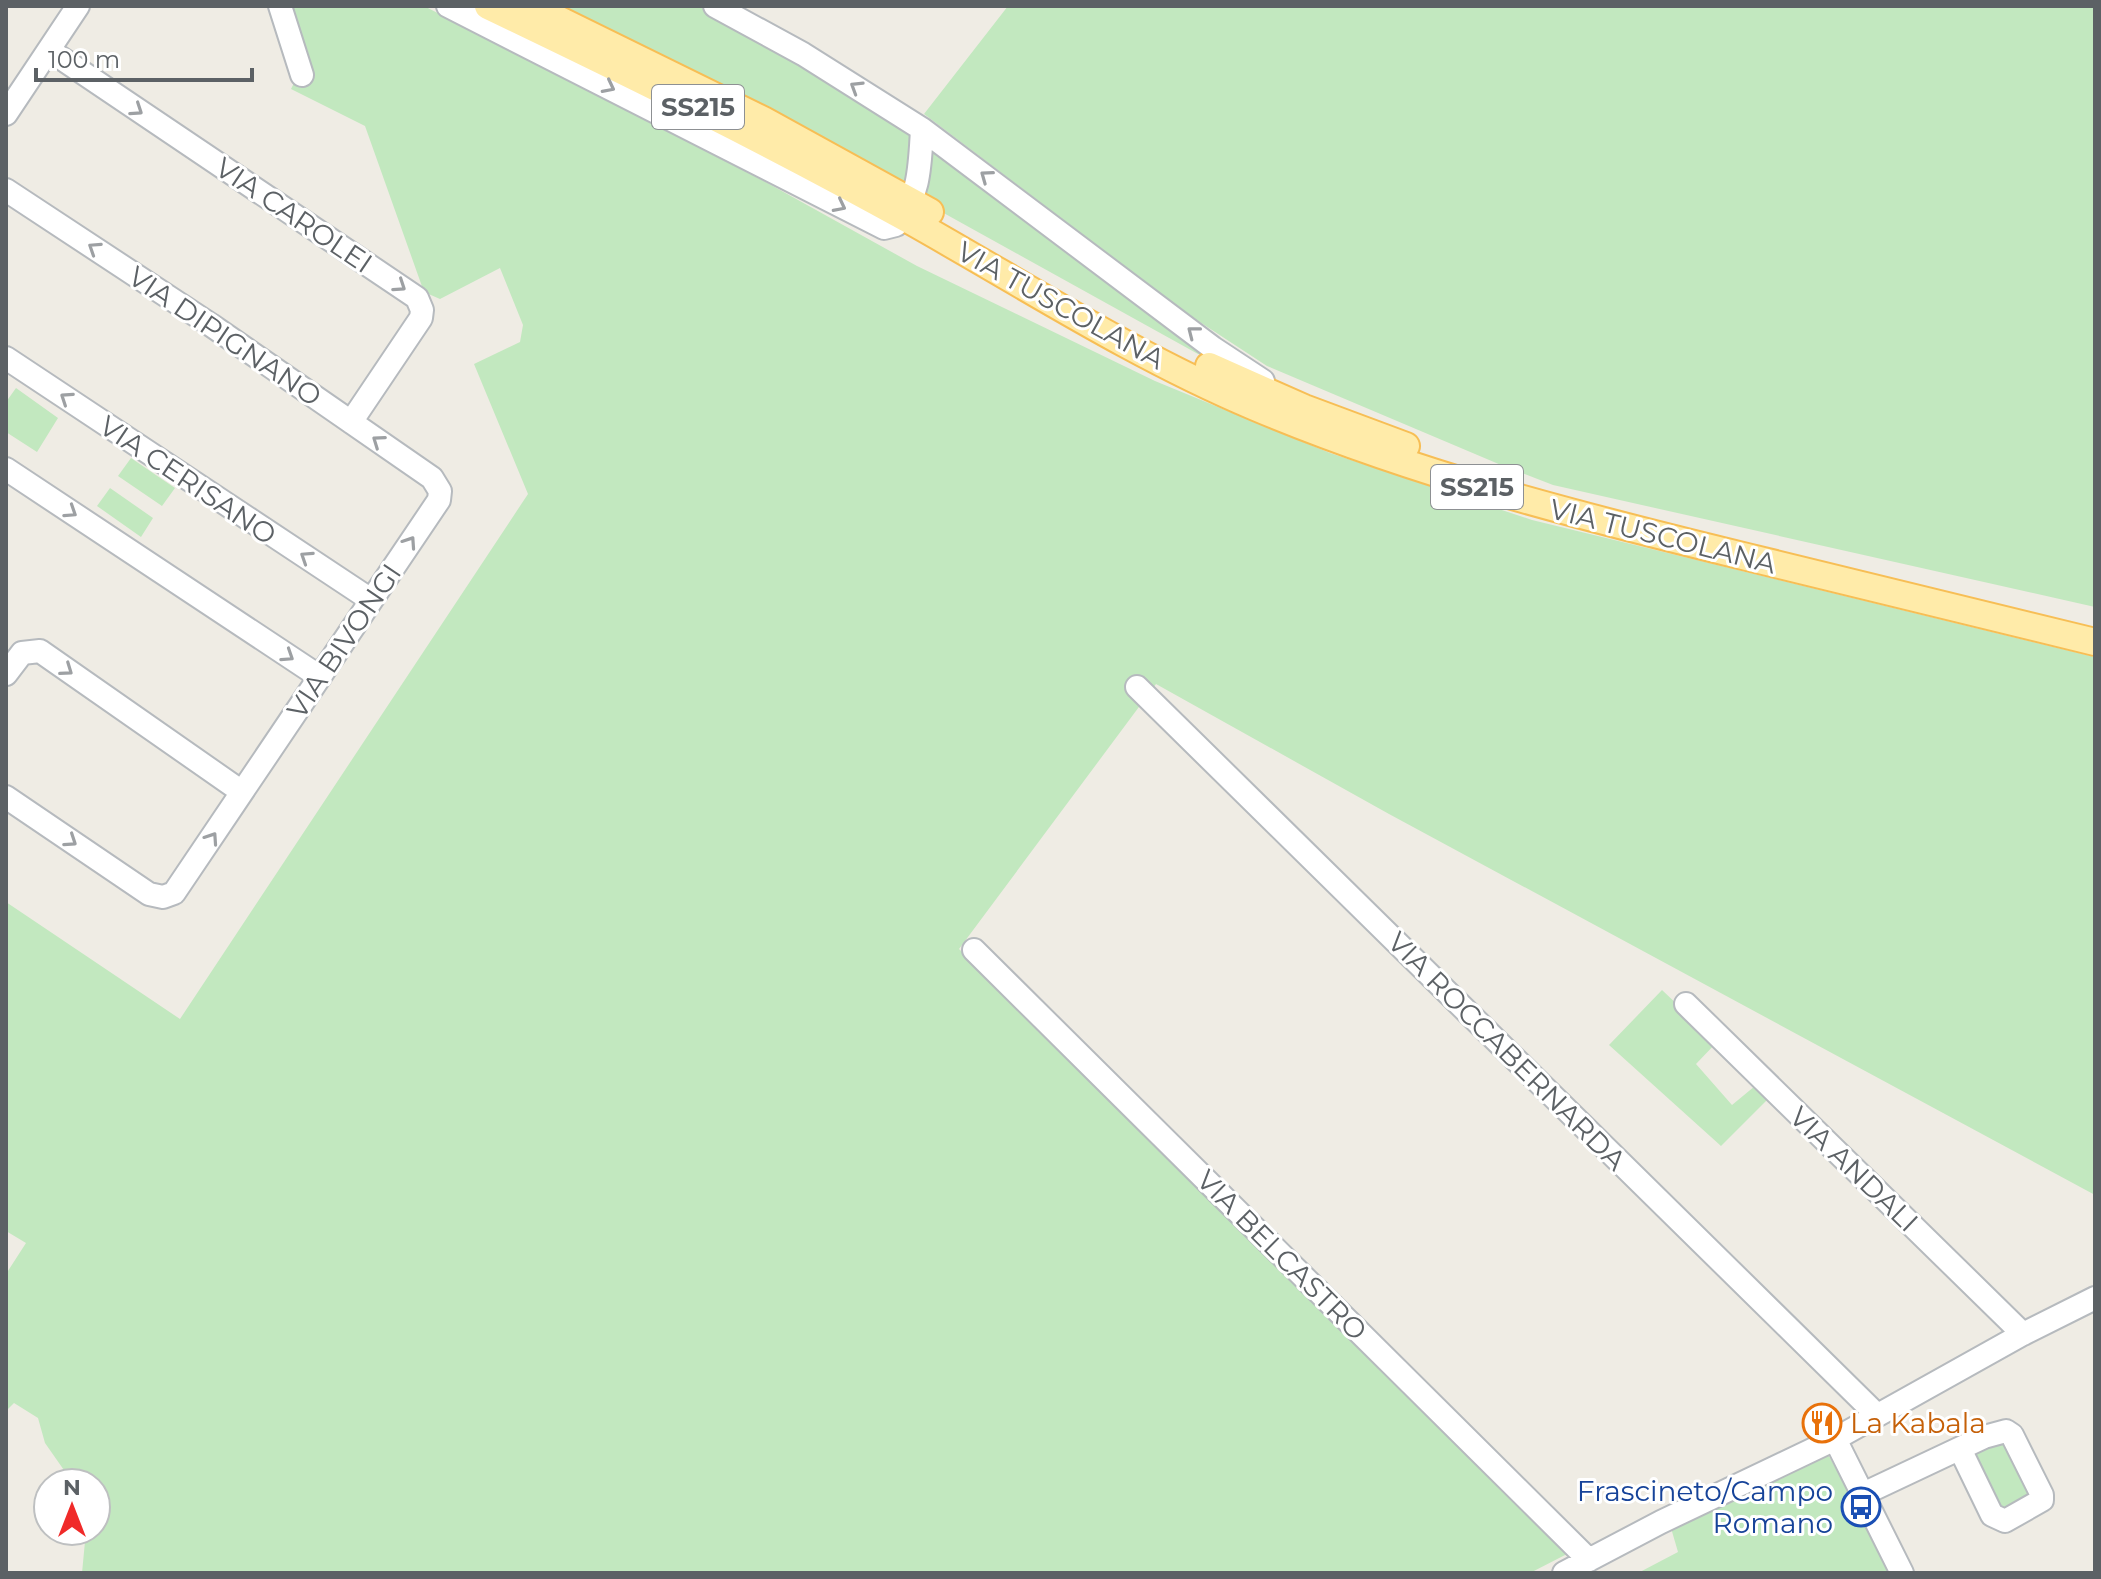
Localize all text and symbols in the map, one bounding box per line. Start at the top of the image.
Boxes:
scale bar [36,32,252,82]
text: 100 m [48,45,120,74]
one-way arrow [600,78,615,93]
one-way arrow [850,81,865,96]
road number: SS215 [652,85,744,129]
one-way arrow [129,100,143,115]
street label: VIA CAROLEI [209,150,379,280]
one-way arrow [980,171,994,185]
one-way arrow [832,196,847,212]
street label: VIA TUSCOLANA [951,234,1171,377]
one-way arrow [88,243,102,258]
street label: VIA DIPIGNANO [122,259,328,413]
one-way arrow [391,276,405,291]
one-way arrow [1187,328,1202,342]
one-way arrow [60,393,75,408]
street label: VIA CERISANO [93,408,283,552]
one-way arrow [373,436,387,451]
road number: SS215 [1431,465,1523,509]
street label: VIA TUSCOLANA [1546,491,1780,581]
one-way arrow [62,502,77,517]
one-way arrow [401,537,416,551]
one-way arrow [300,552,315,567]
street label: VIA BIVONGI [280,557,408,725]
one-way arrow [279,646,294,661]
one-way arrow [59,660,73,675]
one-way arrow [62,831,76,846]
one-way arrow [202,832,217,846]
street label: VIA ROCCABERNARDA [1381,925,1634,1178]
street label: VIA ANDALI [1783,1099,1925,1239]
street label: VIA BELCASTRO [1190,1163,1374,1347]
restaurant icon: La Kabala [1801,1402,1843,1444]
place label: La Kabala [1850,1406,1986,1440]
north arrow [32,1467,112,1547]
text: N [63,1474,81,1501]
place label: Frascineto/Campo Romano [1577,1474,1833,1540]
bus stop icon: Frascineto/Campo Romano [1840,1486,1882,1528]

